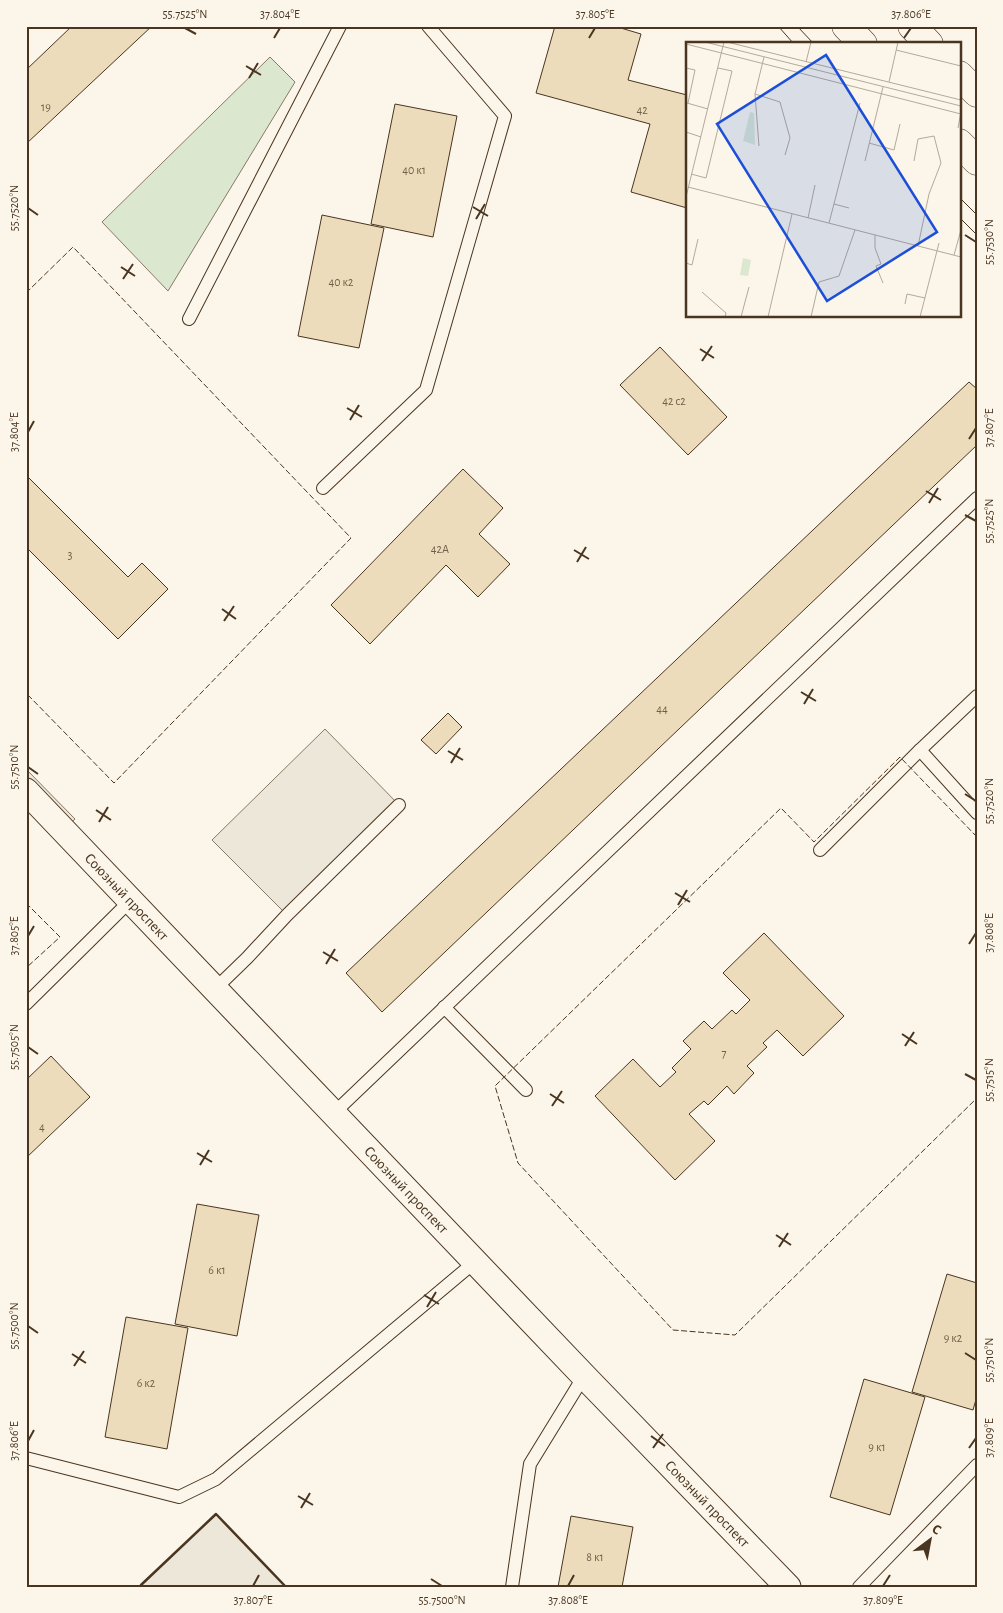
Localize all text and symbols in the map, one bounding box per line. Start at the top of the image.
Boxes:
text: 55.7525°N [163,8,208,20]
text: 37.804°E [260,8,300,20]
text: 37.805°E [575,8,615,20]
text: 37.806°E [891,8,931,20]
inset map [686,42,960,318]
house number: 19 [41,101,51,113]
house number: 42 [636,104,648,116]
house number: 40 к1 [402,164,426,176]
text: 55.7520°N [8,185,20,231]
text: 55.7530°N [983,219,995,265]
house number: 40 к2 [328,276,354,288]
house number: 42 с2 [662,395,686,407]
text: 37.807°E [983,408,995,448]
text: 37.804°E [8,412,20,452]
text: 55.7525°N [983,499,995,544]
house number: 42А [431,543,449,555]
house number: 3 [68,549,73,561]
house number: 44 [656,703,668,715]
text: 55.7510°N [8,745,20,789]
text: 55.7520°N [983,778,995,824]
street label: Союзный проспект [82,850,172,944]
text: 37.808°E [983,913,995,953]
text: 37.805°E [8,916,20,956]
text: 55.7505°N [8,1024,20,1070]
house number: 7 [721,1047,727,1059]
text: 55.7515°N [983,1058,995,1102]
house number: 4 [39,1121,45,1133]
street label: Союзный проспект [361,1143,452,1237]
house number: 6 к1 [208,1264,226,1276]
text: 55.7500°N [8,1302,20,1350]
house number: 9 к2 [944,1332,963,1344]
text: 55.7510°N [983,1338,995,1382]
house number: 6 к2 [137,1377,156,1389]
text: 37.809°E [983,1418,995,1458]
text: 37.806°E [8,1421,20,1461]
house number: 9 к1 [868,1441,886,1453]
street label: Союзный проспект [662,1457,753,1550]
north arrow [906,1516,956,1566]
text: С [929,1522,944,1538]
house number: 8 к1 [586,1551,604,1563]
text: 37.807°E [233,1594,273,1606]
text: 55.7500°N [418,1594,466,1606]
text: 37.808°E [548,1594,588,1606]
text: 37.809°E [863,1594,903,1606]

